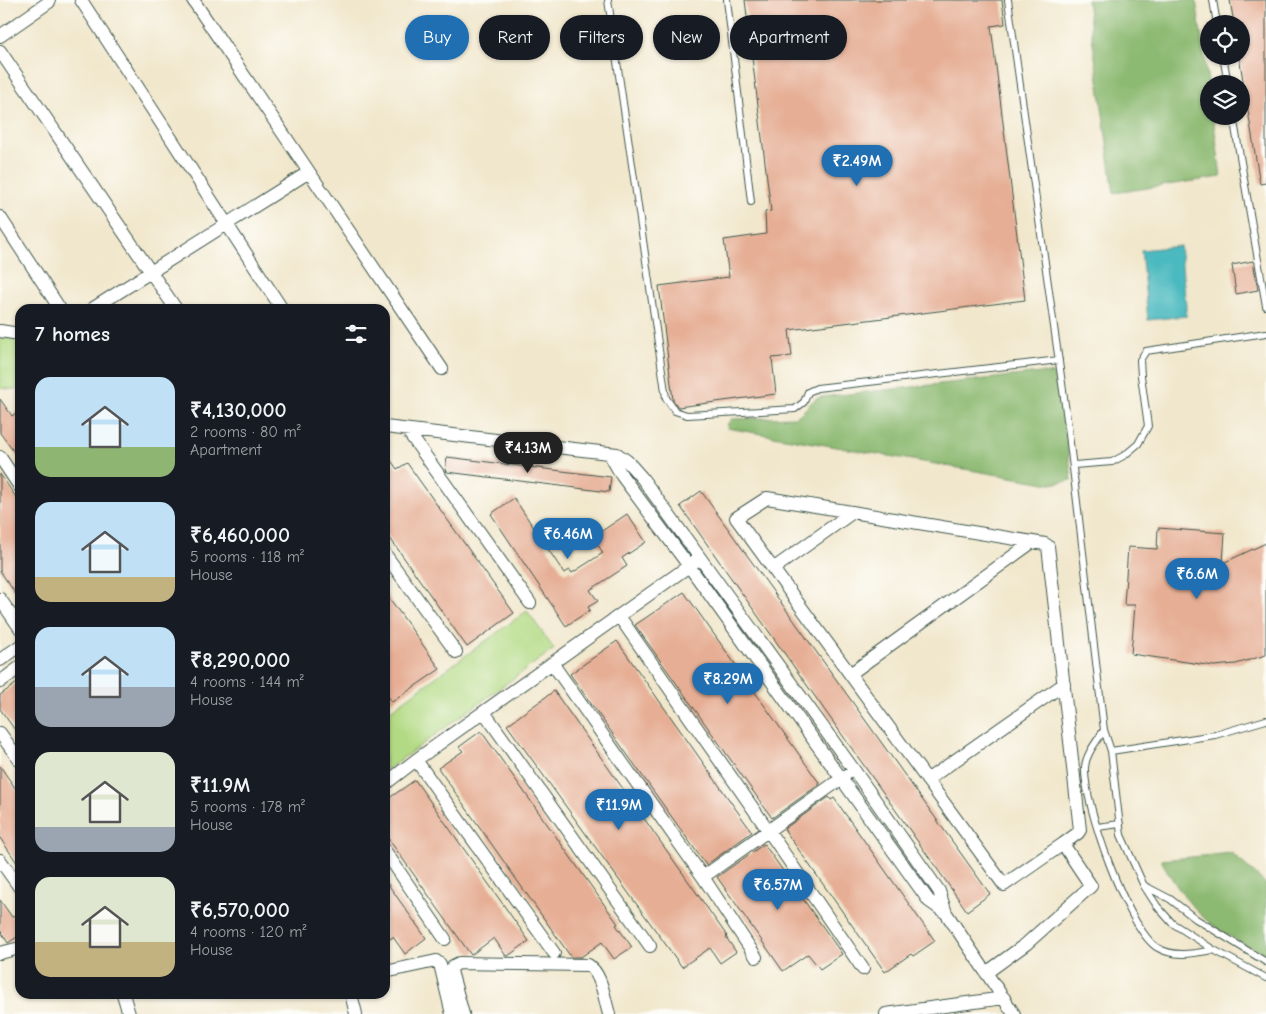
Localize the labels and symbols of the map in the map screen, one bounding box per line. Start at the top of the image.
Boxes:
pin: ₹2.49M [816,144,898,187]
pin: ₹4.13M [487,432,569,474]
pin: ₹6.46M [527,518,609,560]
pin: ₹6.6M [1162,558,1232,600]
pin: ₹8.29M [687,662,769,705]
pin: ₹11.9M [578,788,660,831]
pin: ₹6.57M [737,868,819,911]

